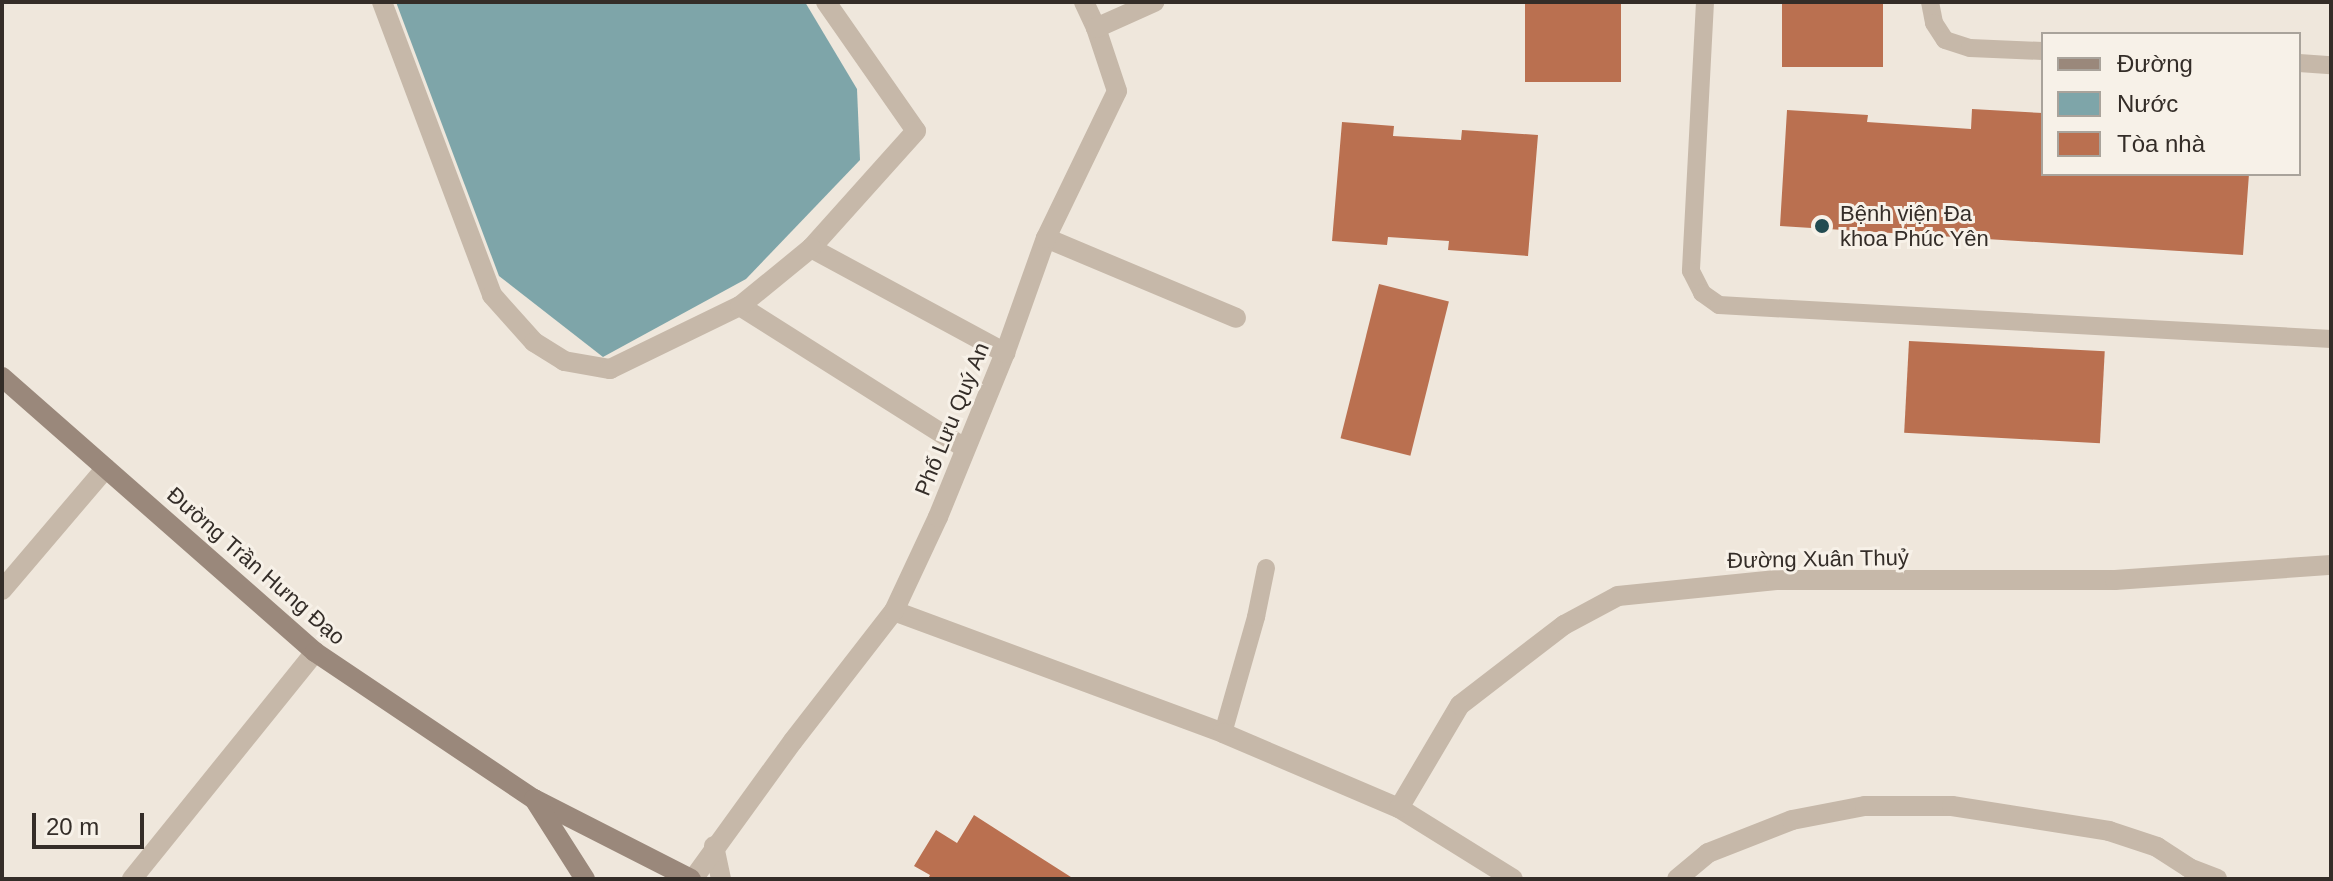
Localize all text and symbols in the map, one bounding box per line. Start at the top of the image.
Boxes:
legend [2041,32,2301,176]
text: Đường [2117,50,2193,77]
text: Nước [2117,90,2178,117]
text: Tòa nhà [2117,130,2205,157]
place label: Bệnh viện Đa khoa Phúc Yên [1840,200,1989,252]
marker: Bệnh viện Đa khoa Phúc Yên [1811,215,1833,237]
street label: Phố Lưu Quý An [909,338,995,500]
street label: Đường Trần Hưng Đạo [161,481,351,651]
street label: Đường Xuân Thuỷ [1727,544,1909,574]
scale bar [36,797,148,847]
text: 20 m [46,813,99,840]

